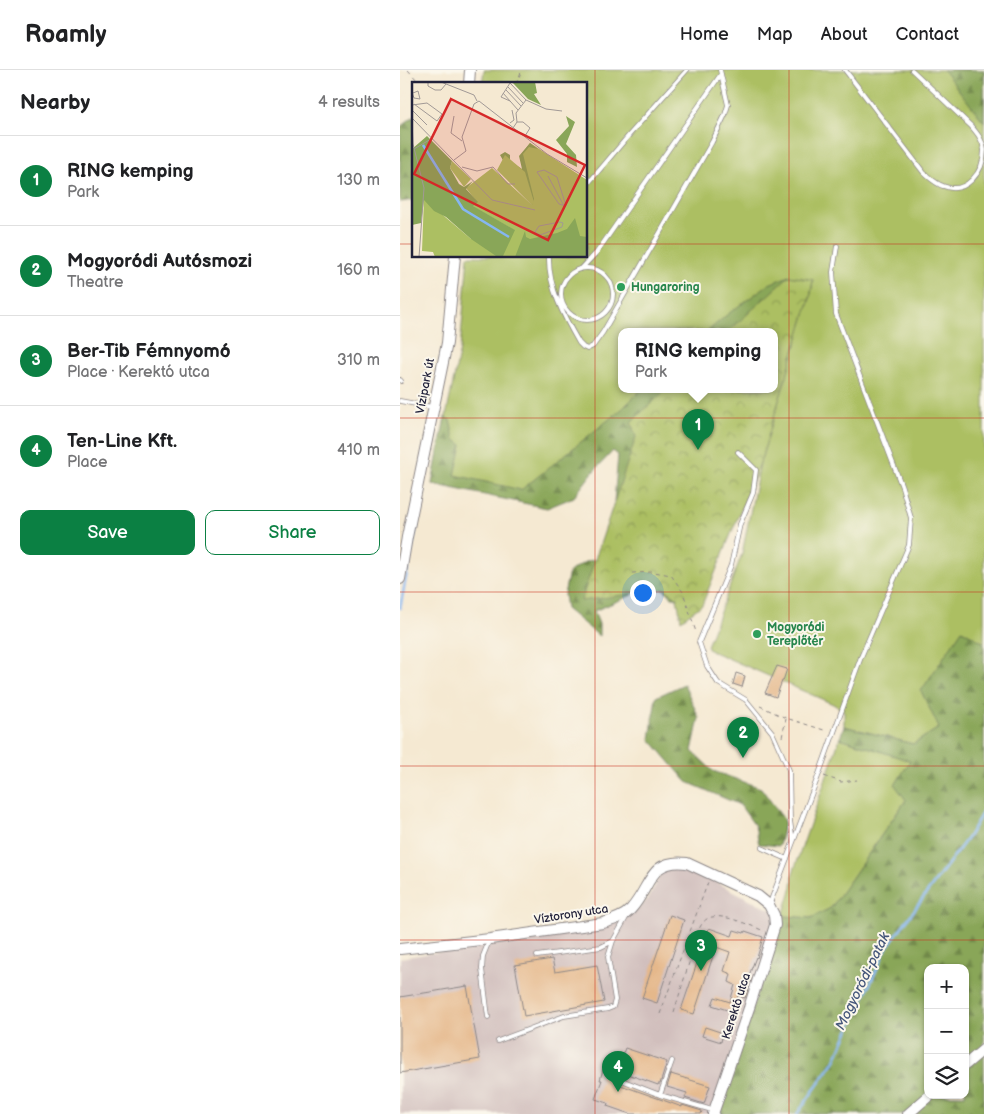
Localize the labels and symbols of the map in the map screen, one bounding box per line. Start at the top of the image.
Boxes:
inset map [412,82,588,258]
place label: Hungaroring [631,280,700,295]
marker: Hungaroring [615,281,627,293]
street label: Vízipark út [413,357,438,415]
pin: 1 [682,409,714,450]
your location [630,580,656,606]
place label: Mogyoródi Tereplőtér [767,620,825,649]
marker: Mogyoródi Tereplőtér [751,628,763,640]
pin: 2 [727,717,759,758]
street label: Víztorony utca [533,901,609,928]
water label: Mogyoródi-patak [831,929,894,1033]
pin: 3 [685,930,717,971]
street label: Kerektó utca [719,971,754,1041]
pin: 4 [602,1051,634,1092]

